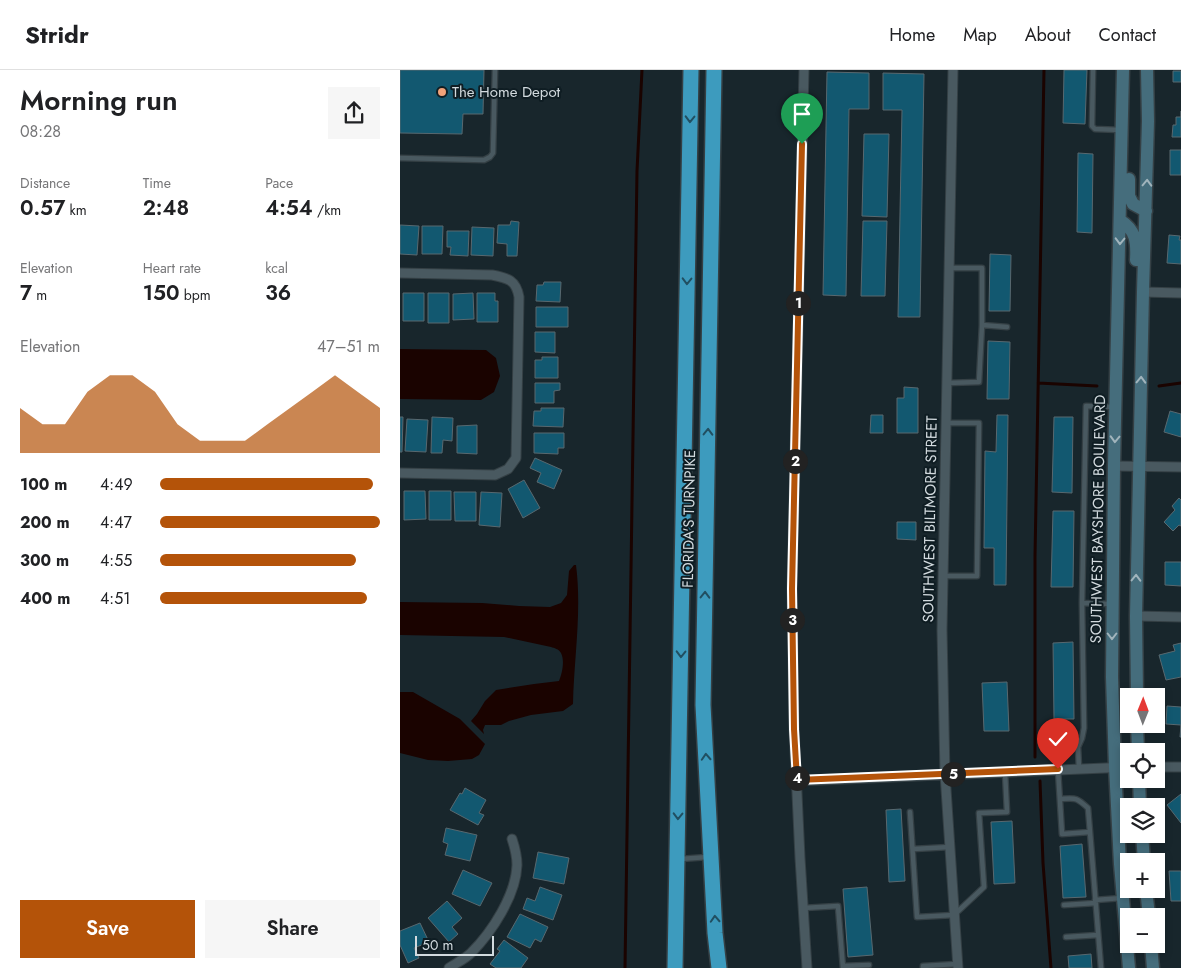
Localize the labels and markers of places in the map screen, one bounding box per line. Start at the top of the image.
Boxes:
place label: The Home Depot [452,81,561,103]
marker: The Home Depot [436,86,448,98]
pin [781,93,823,144]
pin: 1 [786,290,810,316]
pin: 2 [782,448,808,474]
pin: 3 [780,608,804,632]
pin [1037,718,1079,769]
pin: 5 [940,762,966,786]
pin: 4 [784,766,810,790]

